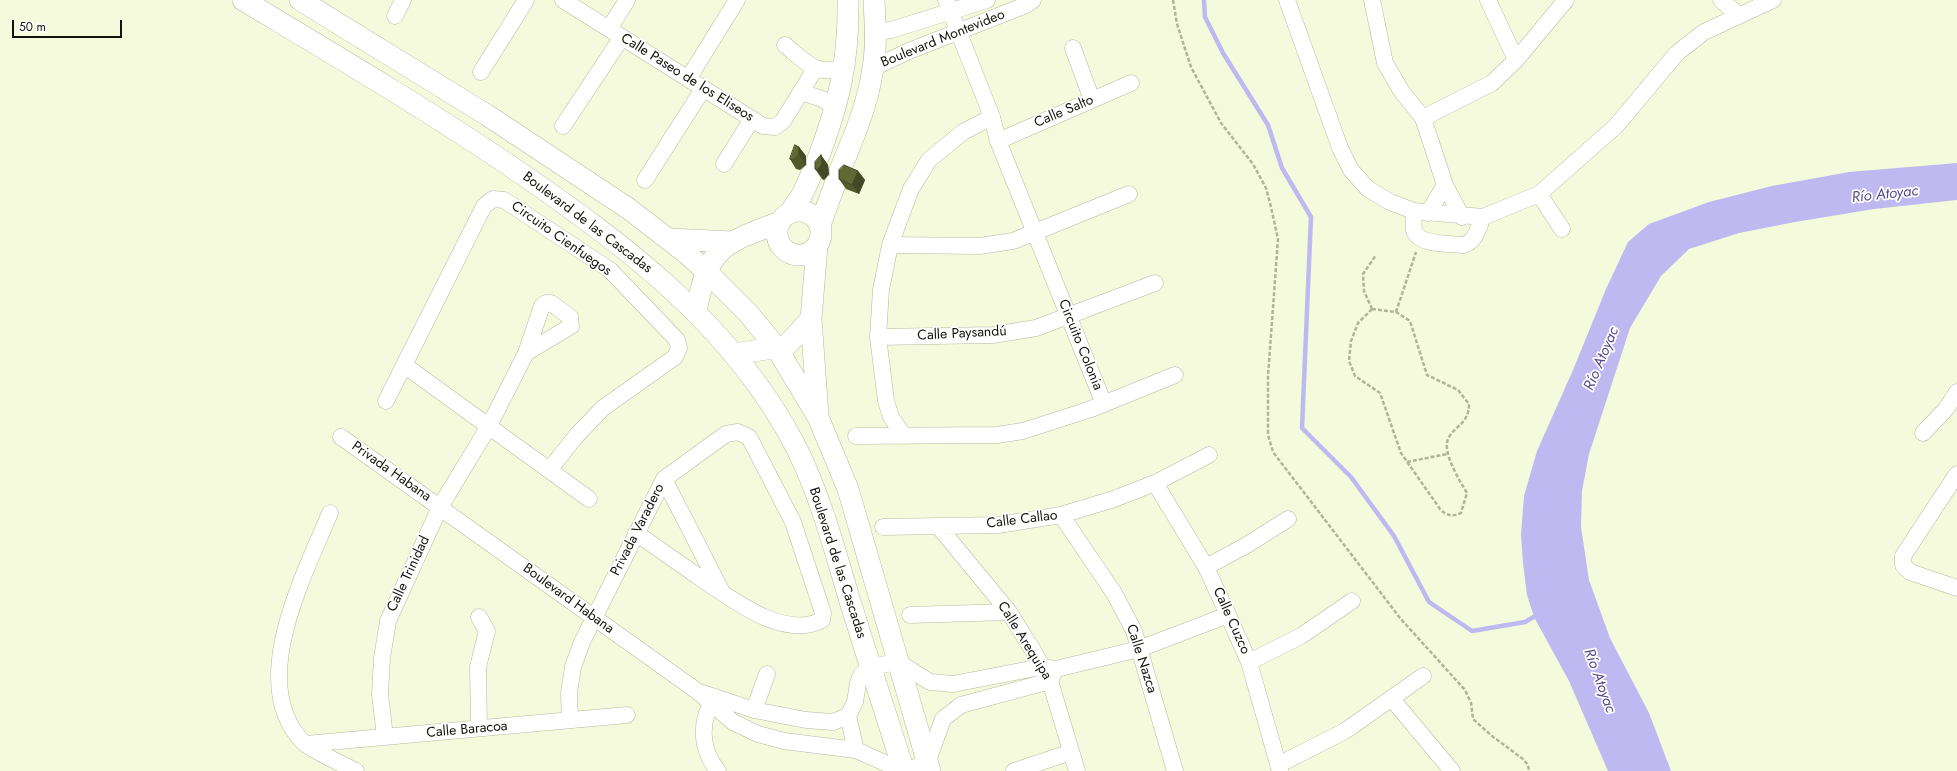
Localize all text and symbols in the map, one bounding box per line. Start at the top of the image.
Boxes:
street label: Boulevard Montevideo [879,6,1007,72]
scale bar [14,12,124,38]
text: 50 m [19,18,46,36]
street label: Calle Paseo de los Eliseos [617,30,757,126]
street label: Calle Salto [1032,92,1096,132]
street label: Boulevard de las Cascadas [519,169,655,277]
water label: Río Atoyac [1851,183,1919,207]
street label: Circuito Cienfuegos [508,198,614,280]
street label: Circuito Colonia [1054,297,1106,393]
street label: Calle Paysandú [917,323,1007,345]
water label: Río Atoyac [1581,325,1623,393]
street label: Privada Habana [348,438,434,506]
street label: Privada Varadero [608,481,668,579]
street label: Boulevard de las Cascadas [805,485,869,641]
street label: Calle Callao [986,507,1058,533]
street label: Calle Trinidad [384,533,434,615]
street label: Boulevard Habana [519,560,617,638]
street label: Calle Cuzco [1209,585,1253,657]
street label: Calle Arequipa [993,599,1055,683]
street label: Calle Nazca [1122,622,1160,696]
water label: Río Atoyac [1579,647,1619,715]
street label: Calle Baracoa [426,718,508,742]

